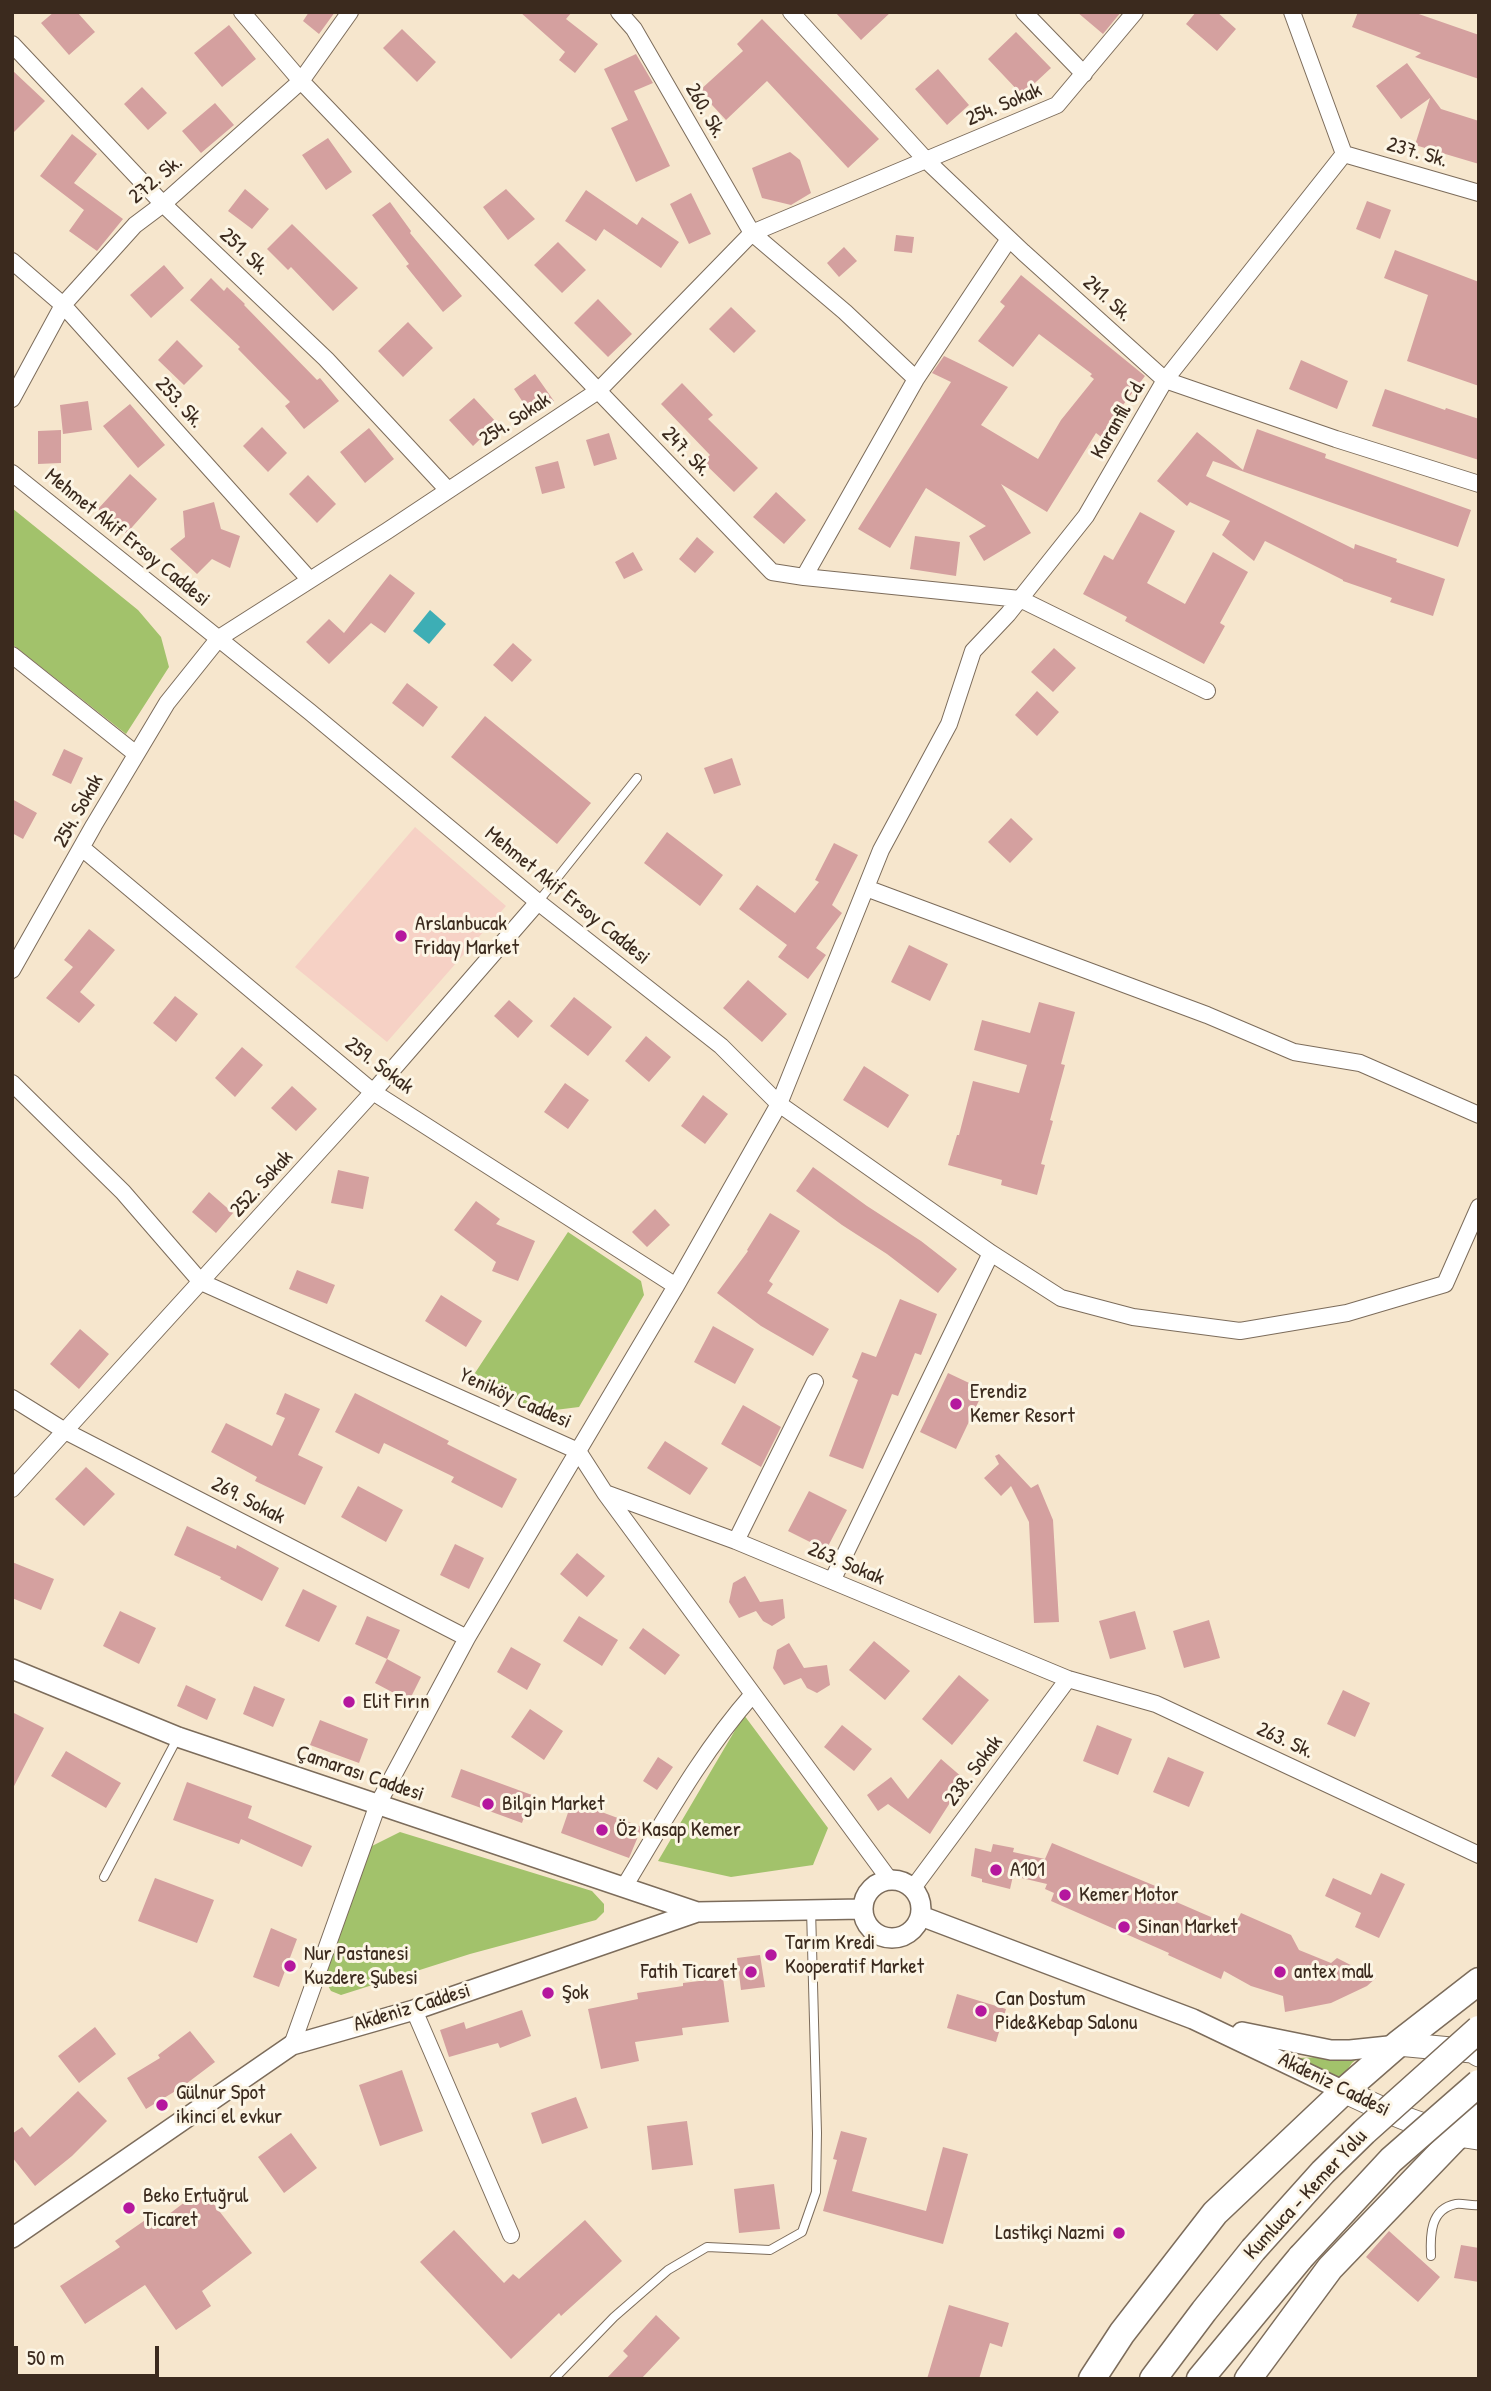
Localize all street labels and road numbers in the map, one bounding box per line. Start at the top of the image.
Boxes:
street label: 254. Sokak [962,78,1046,132]
street label: 260. Sk. [679,79,731,143]
street label: 237. Sk. [1384,132,1450,174]
street label: 272. Sk. [124,150,188,210]
street label: 251. Sk. [214,223,274,281]
street label: 241. Sk. [1077,270,1137,328]
street label: 253. Sk. [149,372,209,434]
street label: Karanfil Cd. [1086,375,1152,463]
street label: 254. Sokak [475,388,555,452]
street label: 247. Sk. [656,422,716,482]
street label: Mehmet Akif Ersoy Caddesi [39,464,215,612]
street label: 254. Sokak [49,770,109,852]
street label: Mehmet Akif Ersoy Caddesi [479,822,655,970]
street label: 259. Sokak [340,1032,418,1100]
street label: 252. Sokak [225,1145,299,1223]
street label: Yeniköy Caddesi [455,1363,575,1435]
street label: 269. Sokak [207,1472,289,1530]
street label: 263. Sokak [804,1537,888,1591]
street label: 263. Sk. [1253,1717,1317,1765]
street label: 238. Sokak [939,1731,1009,1811]
street label: Çamarası Caddesi [293,1740,427,1808]
street label: Akdeniz Caddesi [351,1978,473,2038]
street label: Akdeniz Caddesi [1274,2047,1394,2123]
street label: Kumluca - Kemer Yolu [1239,2125,1373,2265]

